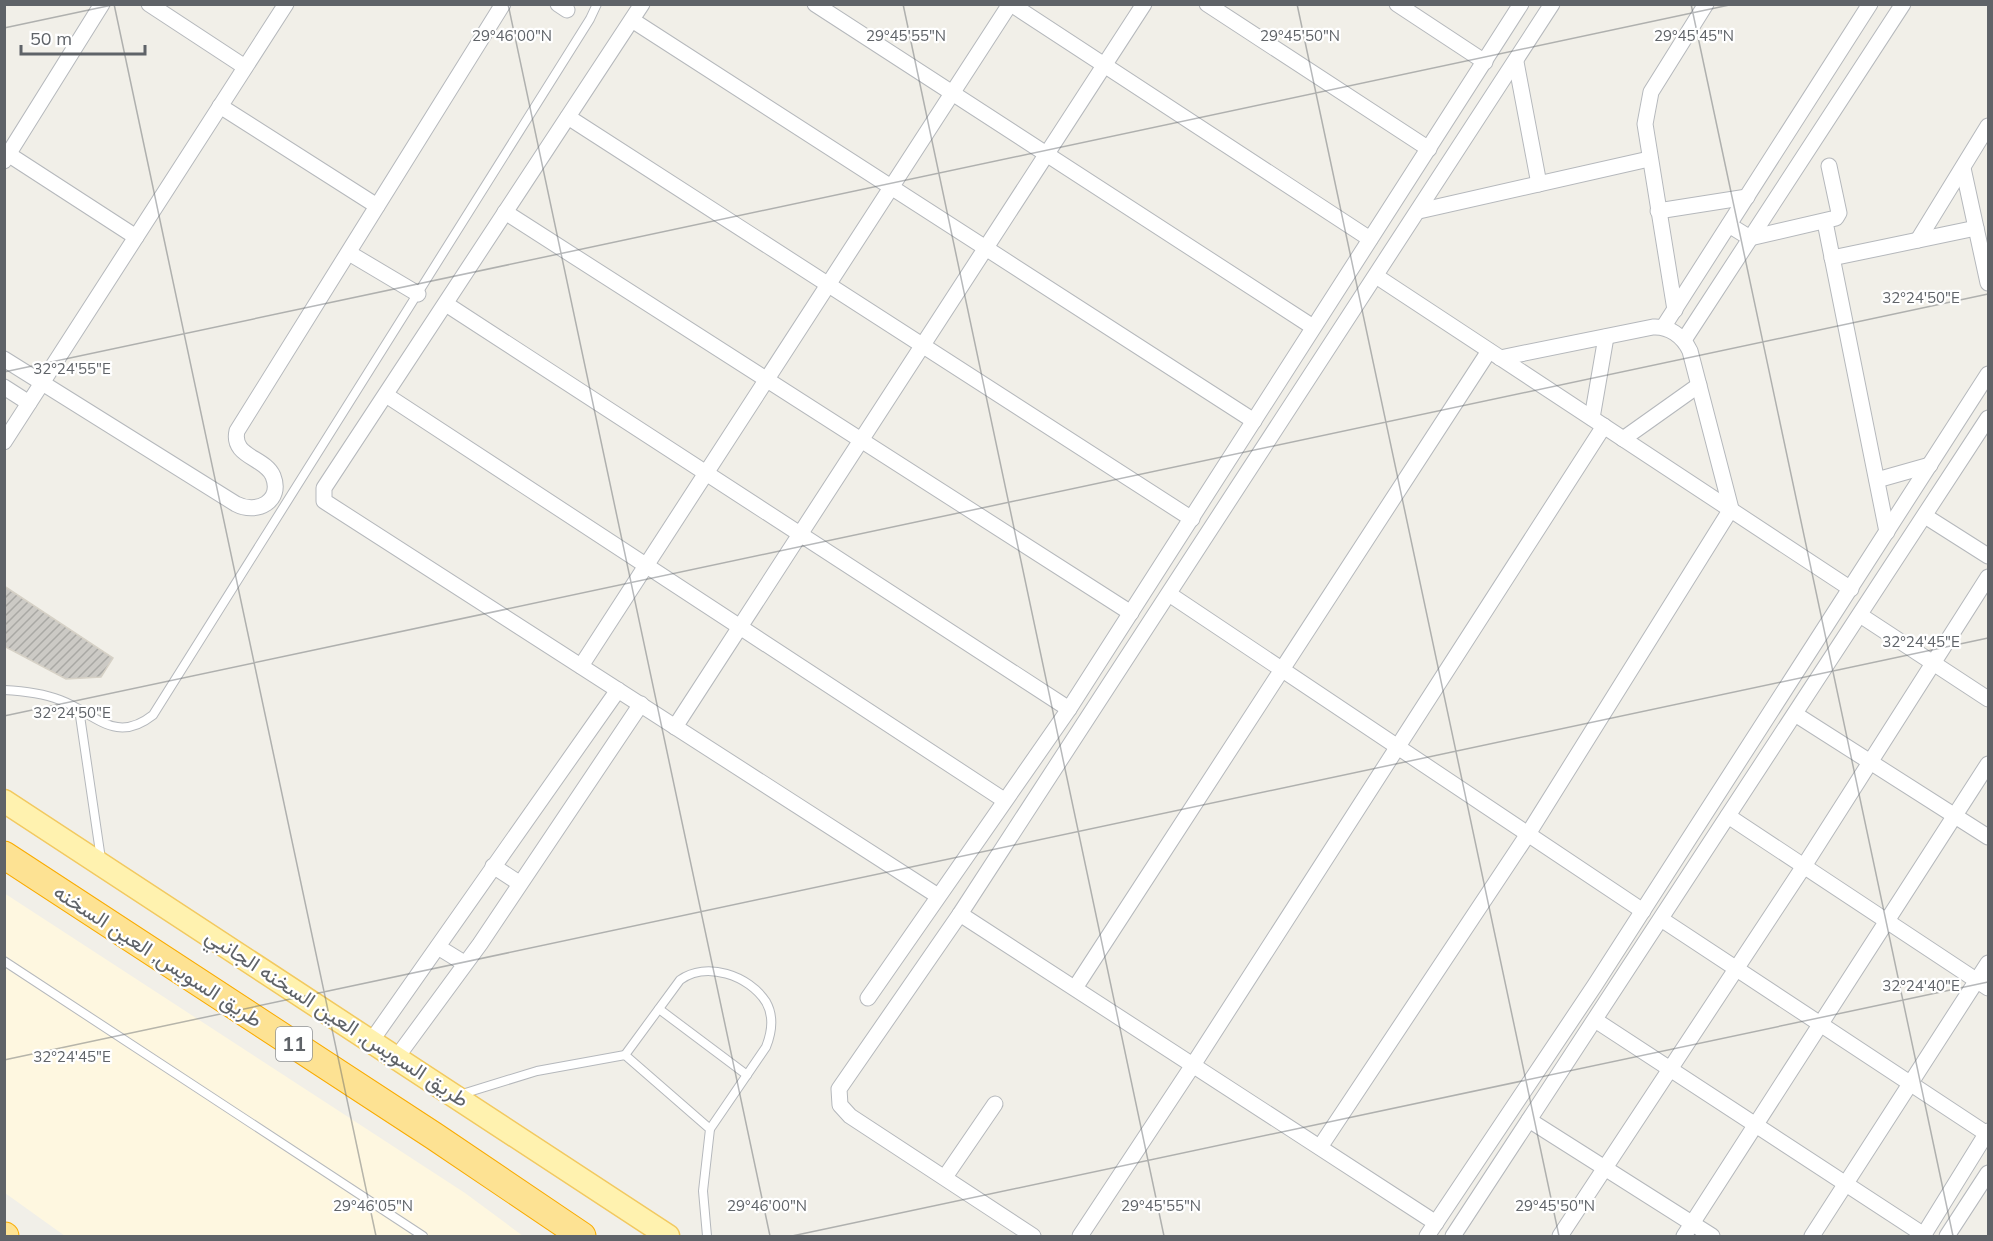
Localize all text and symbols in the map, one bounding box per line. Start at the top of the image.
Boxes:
scale bar [21,18,146,56]
text: 29°46'00"N [472,26,552,45]
text: 29°45'55"N [866,26,946,45]
text: 29°45'50"N [1260,26,1340,45]
text: 29°45'45"N [1654,26,1734,45]
text: 50 m [30,27,72,50]
text: 32°24'50"E [1882,288,1960,307]
text: 32°24'55"E [33,359,111,378]
text: 32°24'45"E [1882,632,1960,651]
text: 32°24'50"E [33,703,111,722]
street label: طريق السويس, العين السخنه [49,878,268,1033]
street label: طريق السويس, العين السخنه الجانبي [198,922,474,1116]
text: 32°24'40"E [1882,976,1960,995]
road number: 11 [276,1027,312,1061]
text: 32°24'45"E [33,1047,111,1066]
text: 29°46'05"N [333,1196,413,1215]
text: 29°46'00"N [727,1196,807,1215]
text: 29°45'55"N [1121,1196,1201,1215]
text: 29°45'50"N [1515,1196,1595,1215]

